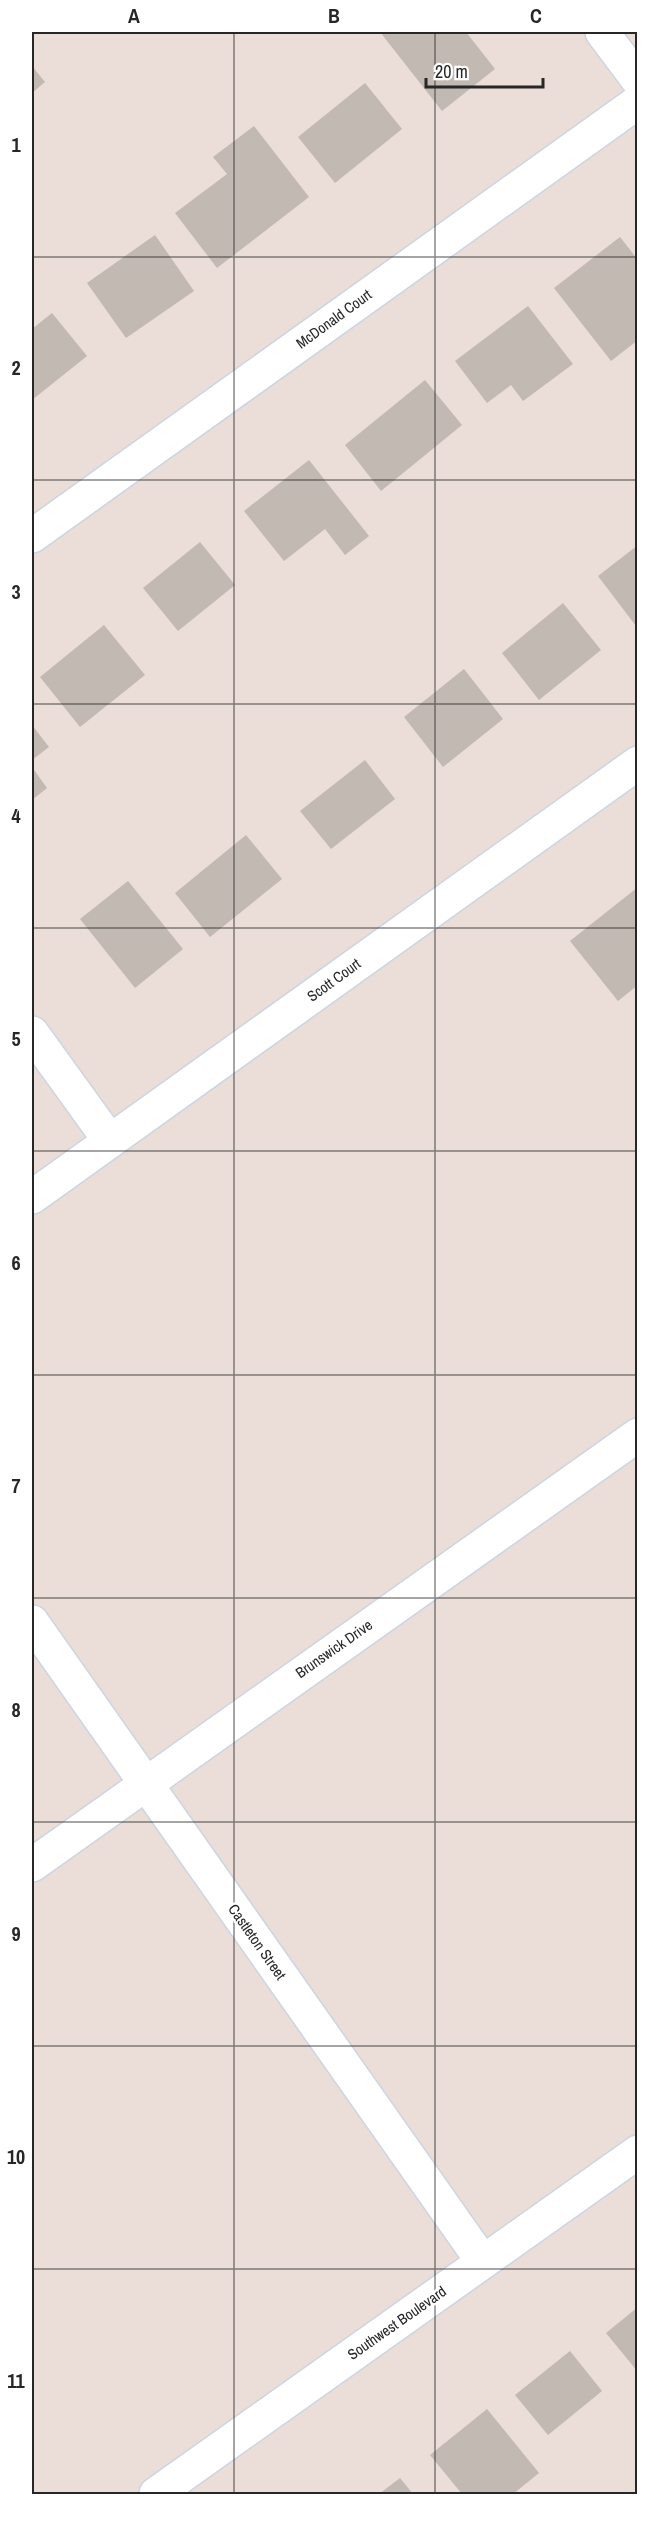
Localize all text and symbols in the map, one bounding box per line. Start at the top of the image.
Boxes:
text: A [128,2,140,29]
text: B [328,2,340,29]
text: C [530,2,542,29]
scale bar [426,51,543,89]
text: 20 m [435,59,468,84]
text: 1 [11,131,21,158]
street label: McDonald Court [292,284,376,353]
text: 2 [11,354,21,381]
text: 3 [11,578,21,605]
text: 4 [11,802,21,829]
street label: Scott Court [303,953,365,1006]
text: 5 [11,1025,21,1052]
text: 6 [11,1249,21,1276]
text: 7 [11,1472,21,1499]
street label: Brunswick Drive [291,1614,377,1683]
text: 8 [11,1696,21,1723]
street label: Castleton Street [224,1900,292,1984]
text: 9 [11,1920,21,1947]
text: 10 [7,2143,25,2170]
street label: Southwest Boulevard [343,2281,450,2365]
text: 11 [7,2367,26,2394]

